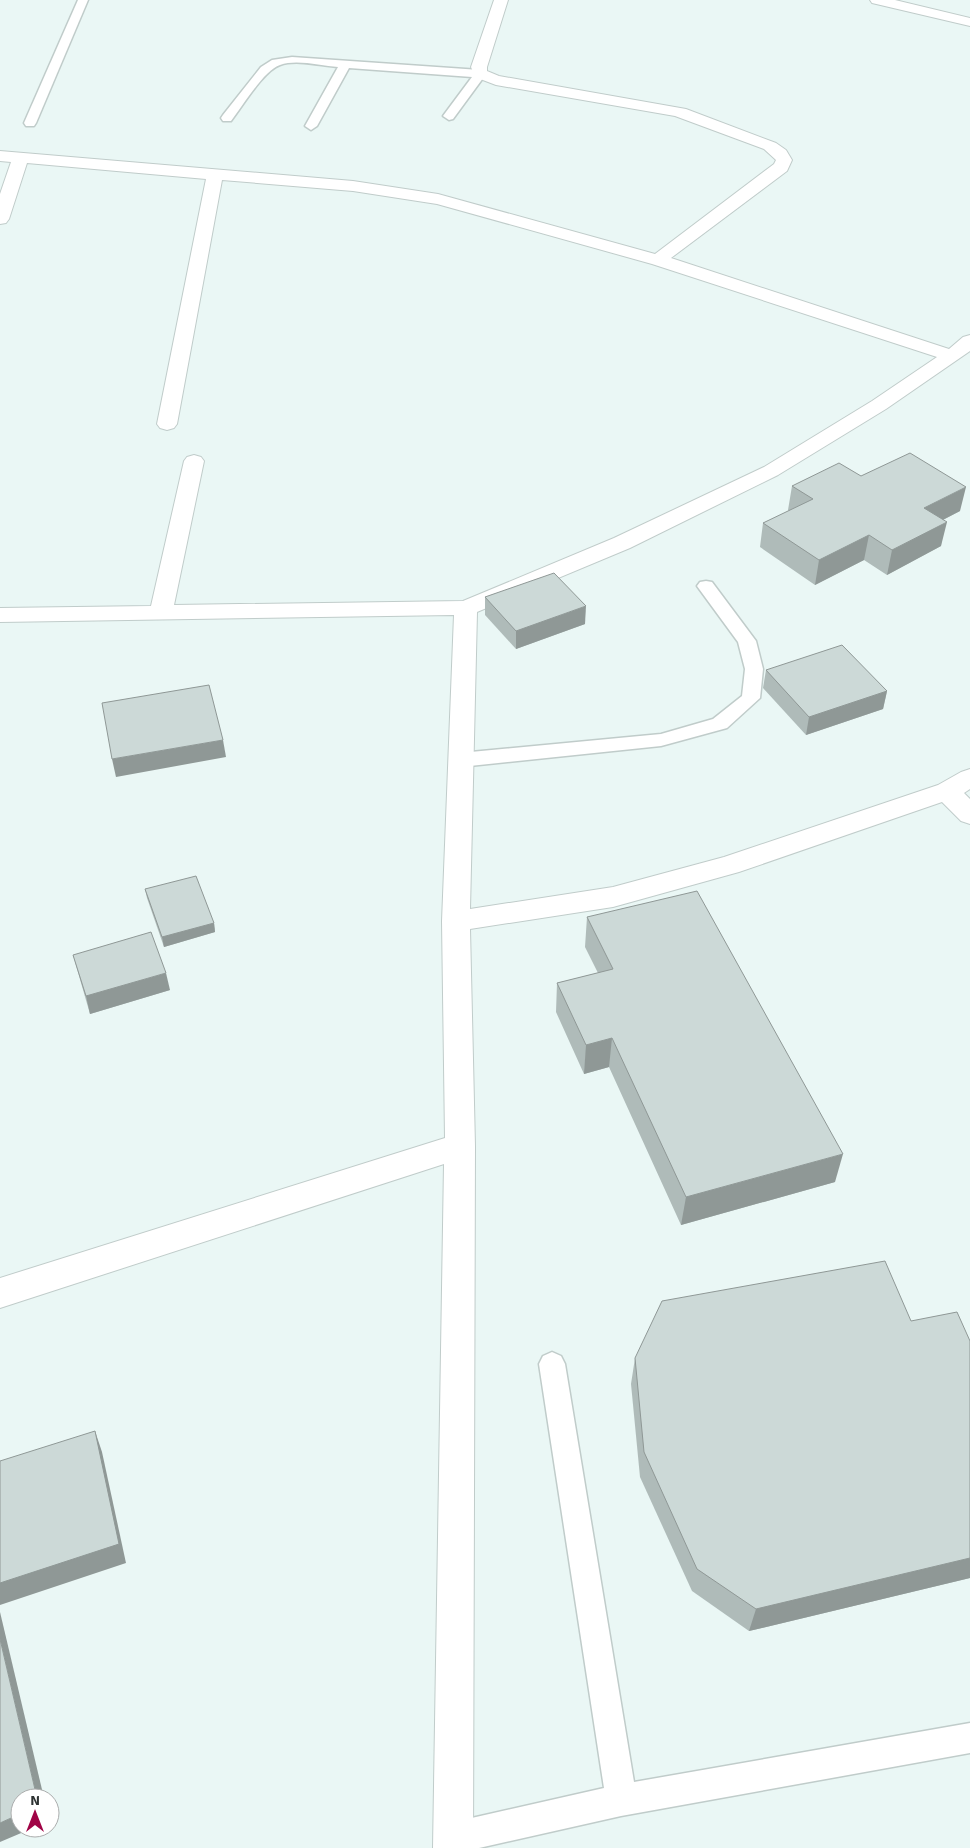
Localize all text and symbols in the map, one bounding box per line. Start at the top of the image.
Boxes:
north arrow [10,1788,60,1838]
text: N [30,1792,40,1809]

